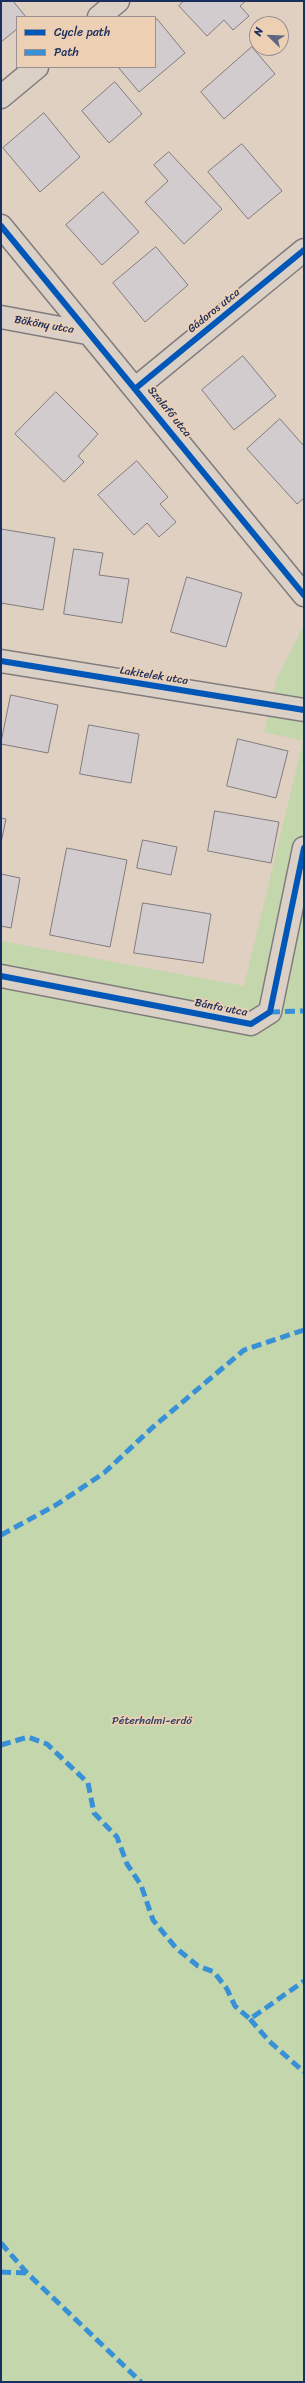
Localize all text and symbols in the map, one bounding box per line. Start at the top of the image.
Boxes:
legend [16,16,156,68]
north arrow [249,16,289,56]
text: Cycle path [54,21,110,43]
text: N [248,24,269,39]
text: Path [54,41,79,63]
street label: Gádoros utca [185,286,243,336]
street label: Bököny utca [13,313,75,337]
street label: Szalafő utca [145,384,193,440]
street label: Lakitelek utca [119,664,189,688]
street label: Bánfa utca [194,996,248,1020]
park label: Péterhalmi-erdő [112,1714,192,1728]

